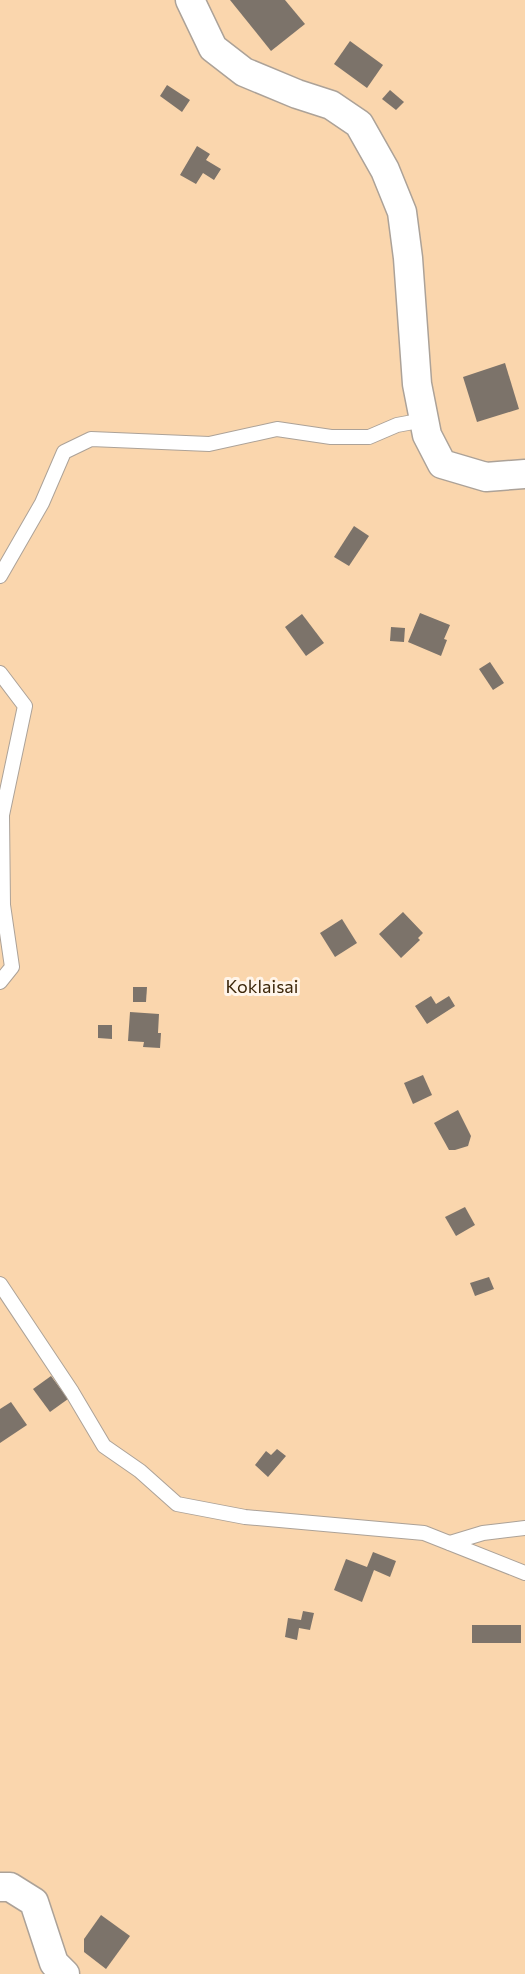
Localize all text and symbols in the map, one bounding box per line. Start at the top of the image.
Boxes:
park label: Koklaisai [226,975,298,997]

